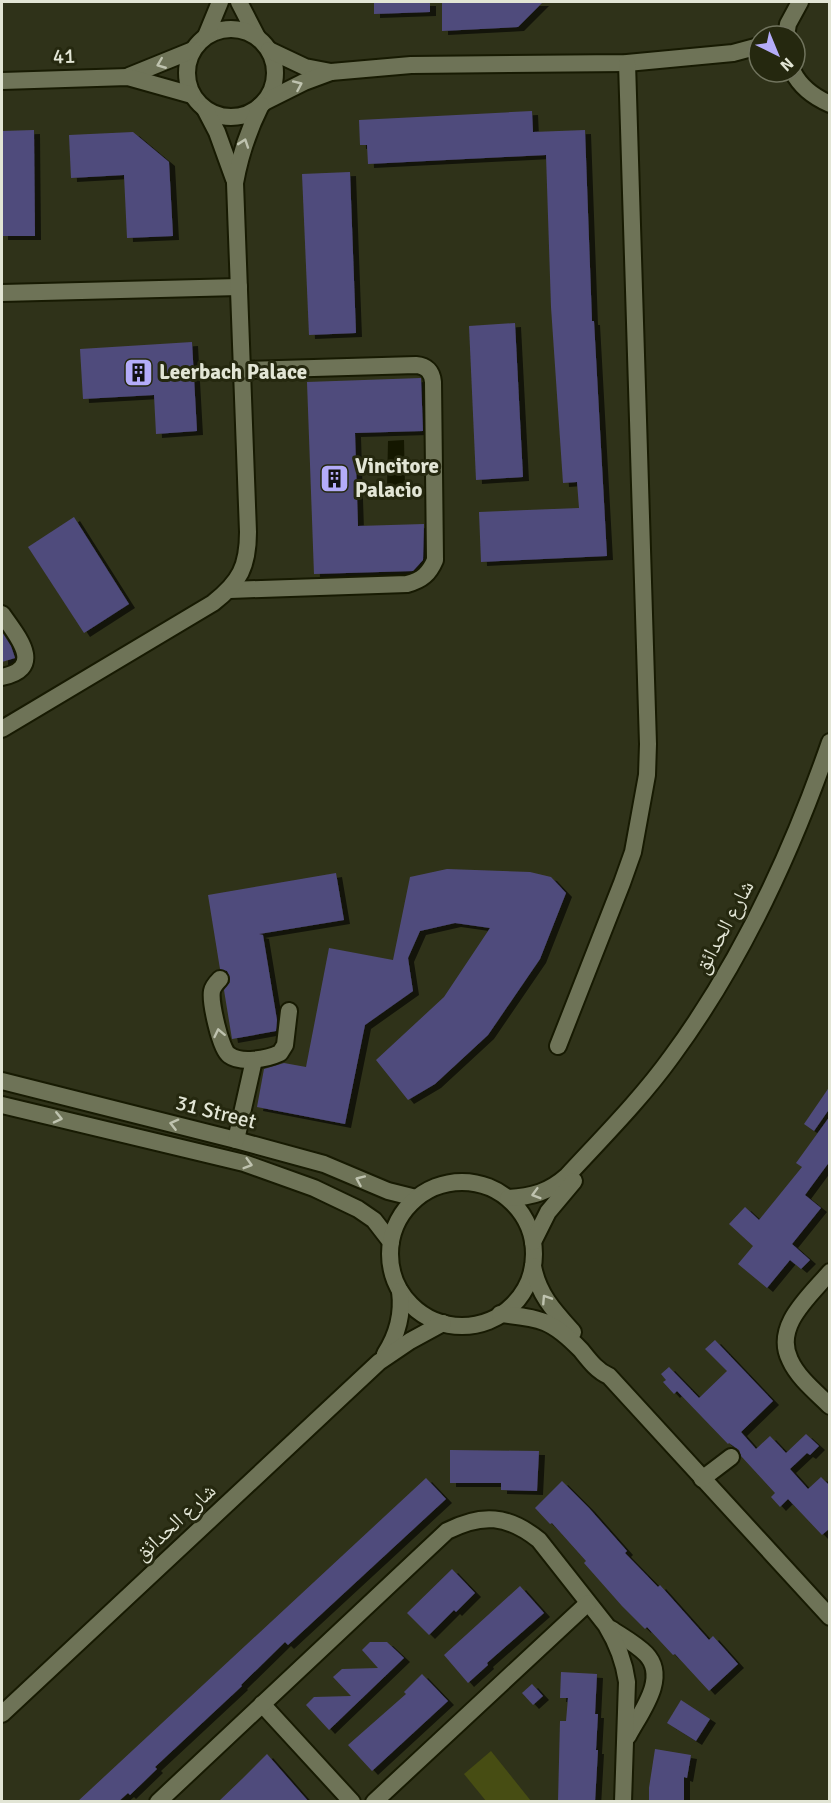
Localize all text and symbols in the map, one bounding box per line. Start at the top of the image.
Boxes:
north arrow [747,24,807,84]
street label: 41 [52,43,76,69]
text: N [776,53,797,75]
one-way arrow [157,57,168,69]
one-way arrow [291,80,302,92]
one-way arrow [237,138,250,149]
building icon: Leerbach Palace [122,356,154,388]
place label: Leerbach Palace [159,359,307,385]
place label: Vincitore Palacio [355,453,439,503]
building icon: Vincitore Palacio [318,462,350,494]
street label: شارع الحدائق [689,876,759,978]
one-way arrow [213,1028,226,1038]
street label: 31 Street [173,1089,259,1135]
one-way arrow [53,1111,63,1124]
one-way arrow [169,1119,179,1132]
one-way arrow [243,1157,253,1170]
one-way arrow [356,1175,367,1187]
one-way arrow [531,1187,542,1199]
one-way arrow [542,1295,553,1306]
street label: شارع الحدائق [129,1478,221,1566]

